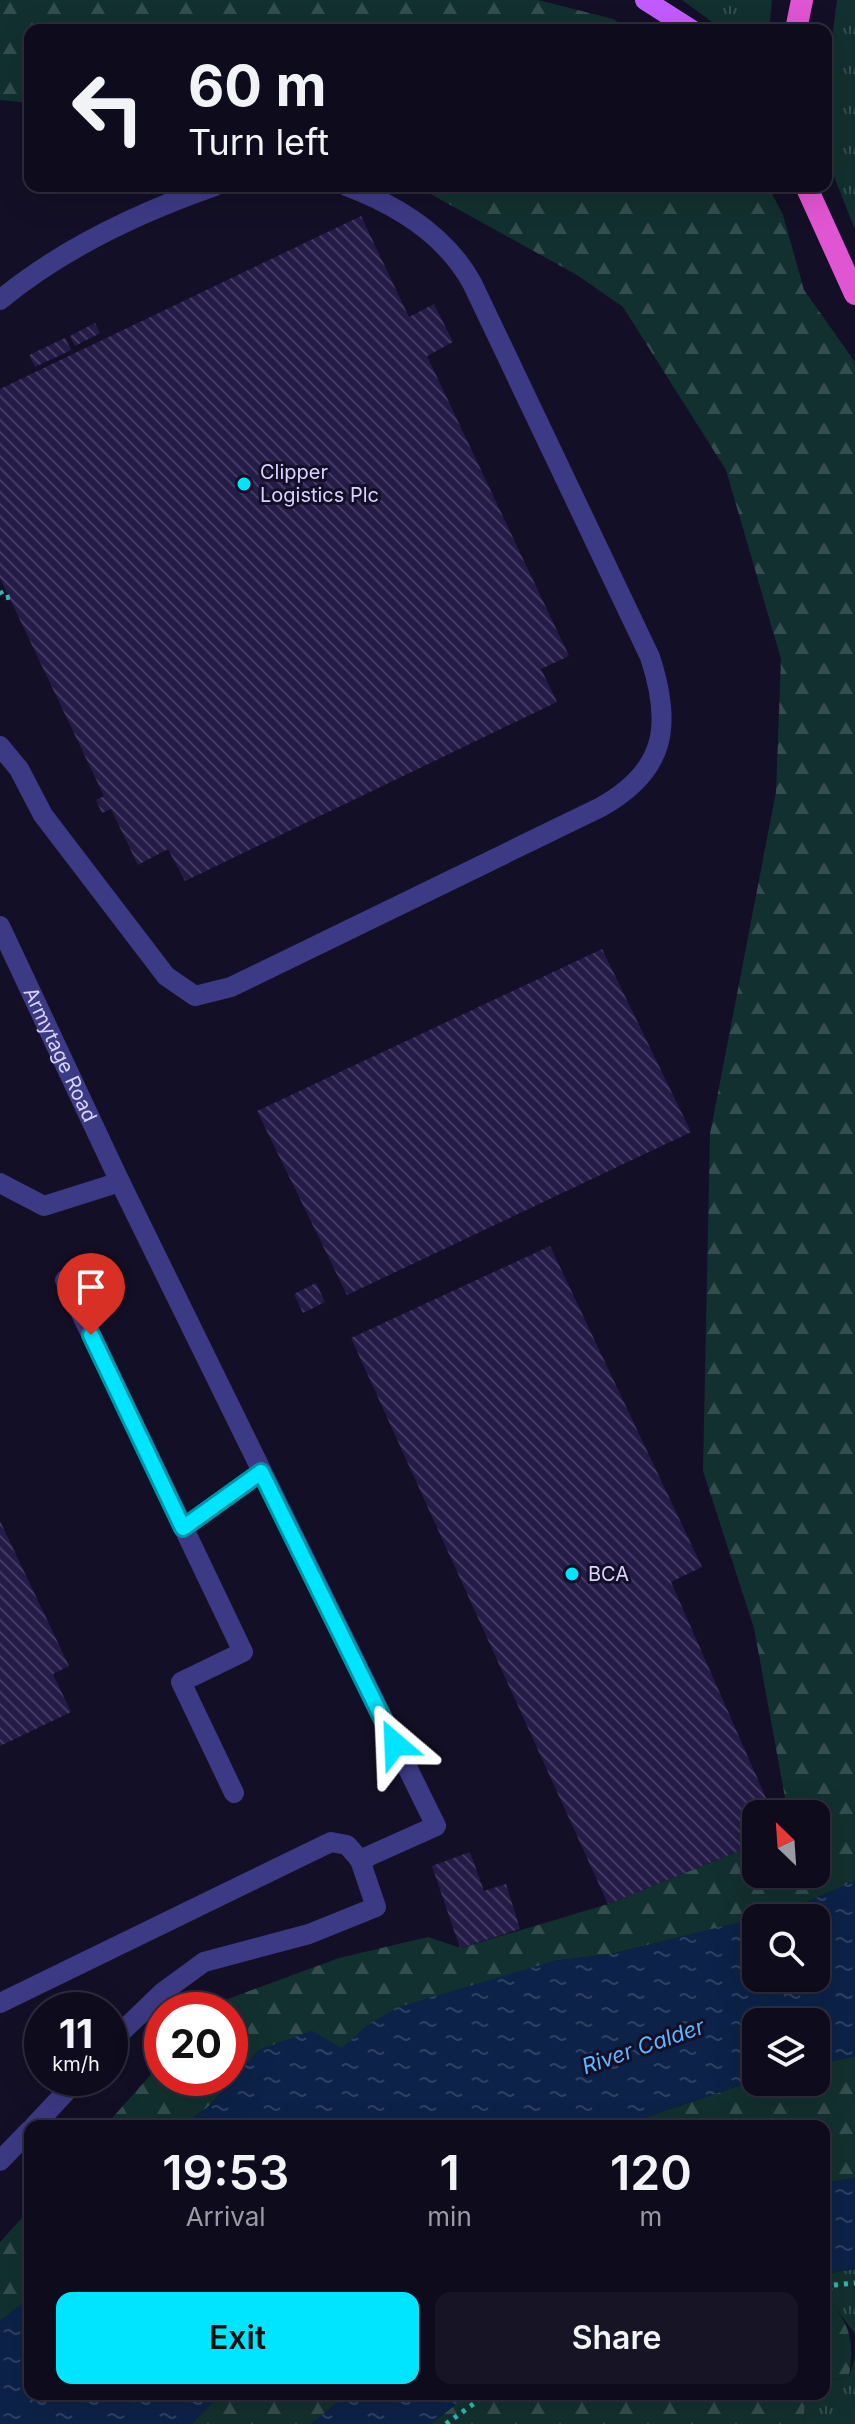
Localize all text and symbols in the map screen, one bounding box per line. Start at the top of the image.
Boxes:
text: 60 m [188,52,327,120]
icon: left [56,56,160,160]
text: Turn left [188,120,329,164]
place label: Clipper Logistics Plc [260,460,379,507]
marker: Clipper Logistics Plc [235,475,253,493]
street label: Armytage Road [18,983,102,1126]
pin [57,1253,125,1335]
icon: arrive [69,1265,113,1309]
place label: BCA [588,1562,629,1586]
marker: BCA [563,1565,581,1583]
position arrow [353,1702,437,1786]
north arrow [742,1800,830,1888]
map controls [742,1800,830,2096]
button: search [742,1904,830,1992]
speed limit sign: 20 [144,1992,248,2096]
button: layers [742,2008,830,2096]
text: 11 [59,2009,93,2058]
water label: River Calder [578,2013,708,2079]
text: km/h [52,2052,100,2076]
text: 19:53 [162,2143,289,2202]
text: 1 [439,2143,460,2202]
text: 120 [610,2143,692,2202]
text: Arrival [186,2201,266,2232]
text: min [427,2201,472,2232]
text: m [639,2201,662,2232]
button: Exit [56,2292,419,2384]
button: Share [435,2292,798,2384]

